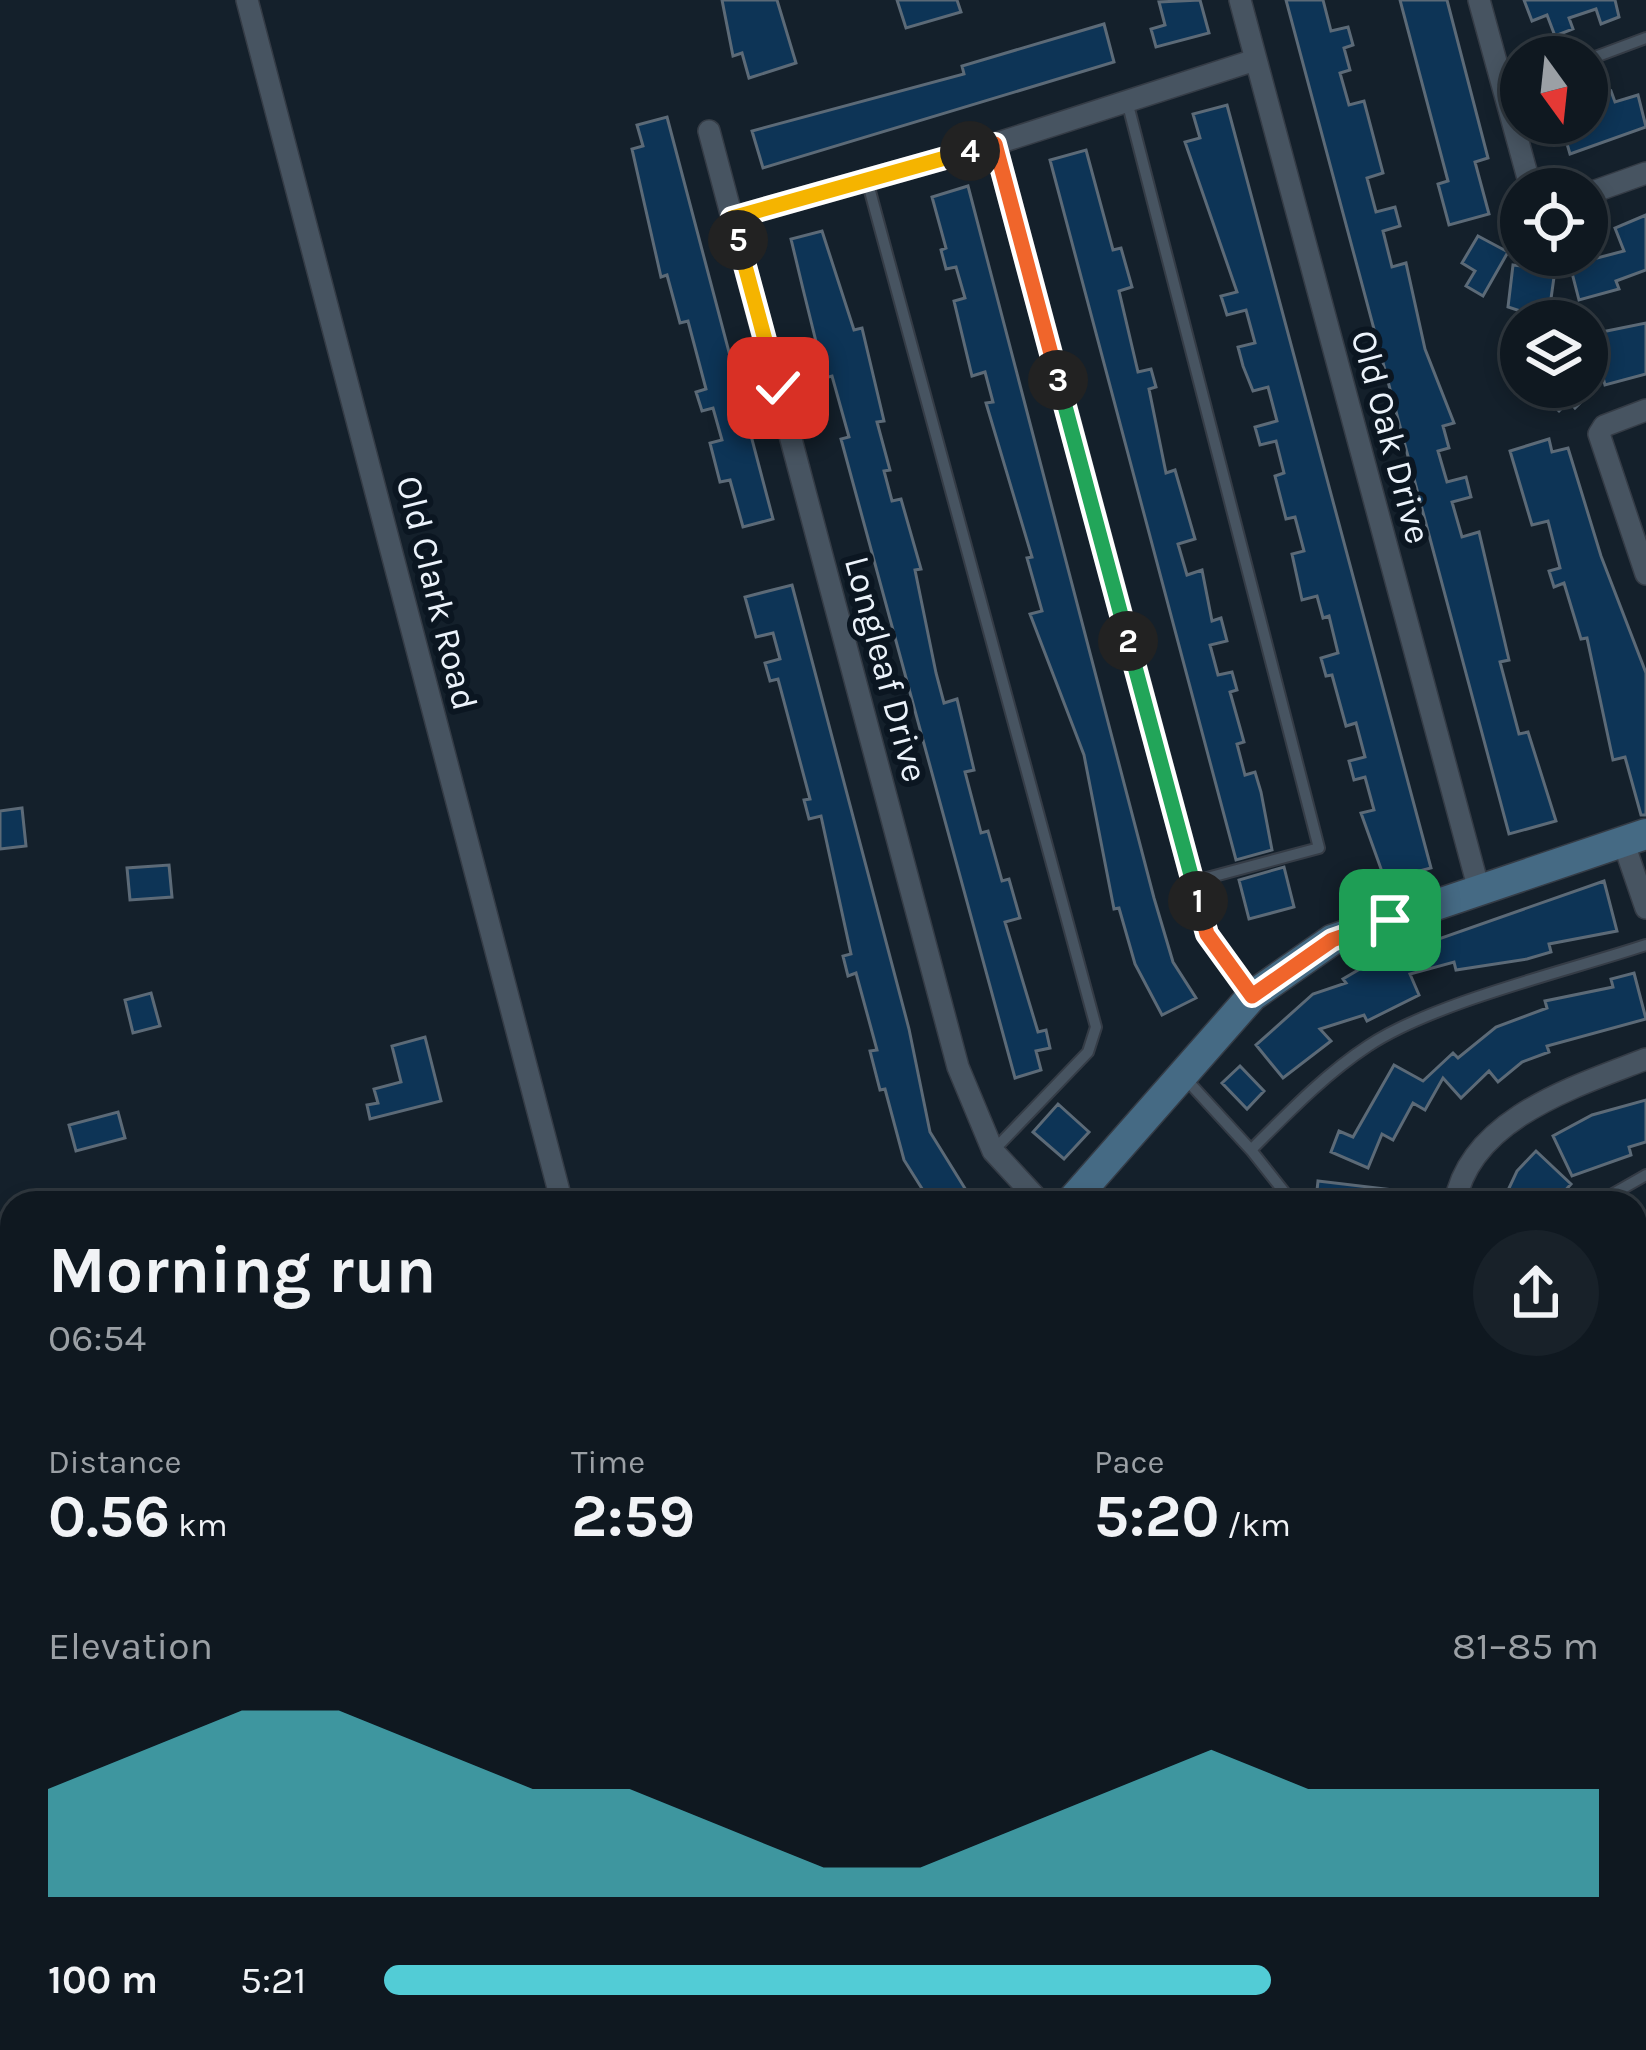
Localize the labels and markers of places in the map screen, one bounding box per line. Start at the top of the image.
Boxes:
pin: 4 [940,121,1000,181]
pin: 5 [708,210,768,270]
pin [727,337,829,439]
pin: 3 [1028,350,1088,410]
pin: 2 [1098,611,1158,671]
pin [1339,869,1441,971]
pin: 1 [1168,871,1228,931]

